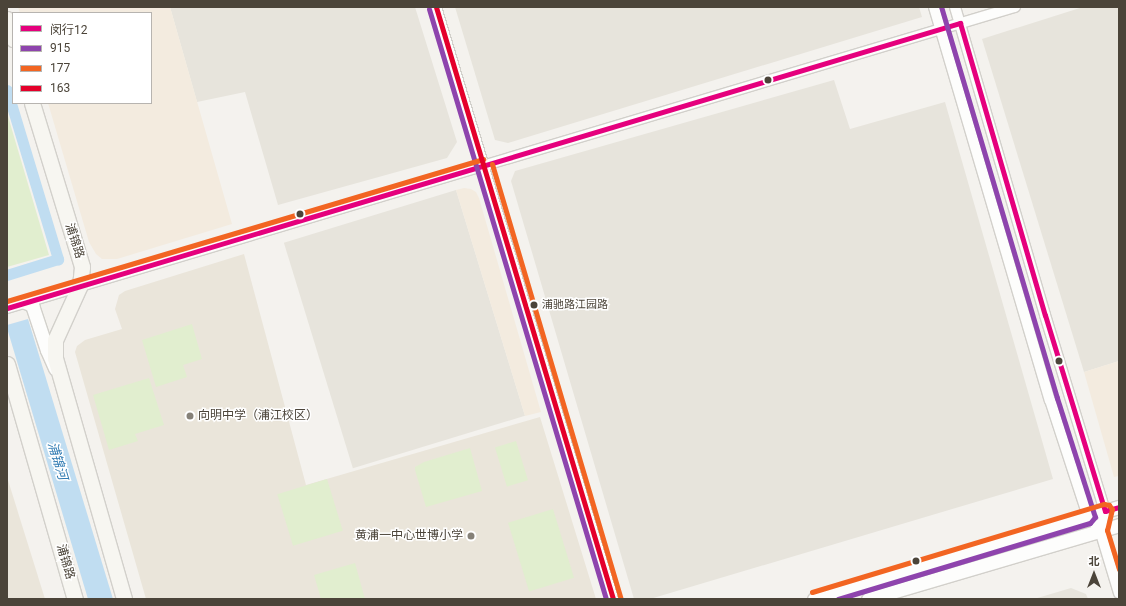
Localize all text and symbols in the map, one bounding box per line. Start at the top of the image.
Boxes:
legend [12,12,152,104]
text: 闵行12 [50,23,88,37]
text: 915 [50,41,70,55]
text: 177 [50,61,70,75]
unlabelled marker [763,75,773,85]
text: 163 [50,81,70,95]
unlabelled marker [295,209,305,219]
street label: 浦锦路 [62,222,86,260]
place label: 浦驰路江园路 [542,298,608,312]
marker: 浦驰路江园路 [529,300,539,310]
unlabelled marker [1054,356,1064,366]
place label: 向明中学（浦江校区） [198,409,318,423]
marker: 向明中学（浦江校区） [185,411,195,421]
water label: 浦锦河 [44,440,70,482]
place label: 黄浦一中心世博小学 [355,529,463,543]
marker: 黄浦一中心世博小学 [466,531,476,541]
street label: 浦锦路 [53,543,77,581]
north arrow [1074,554,1114,594]
text: 北 [1089,555,1100,568]
unlabelled marker [911,556,921,566]

